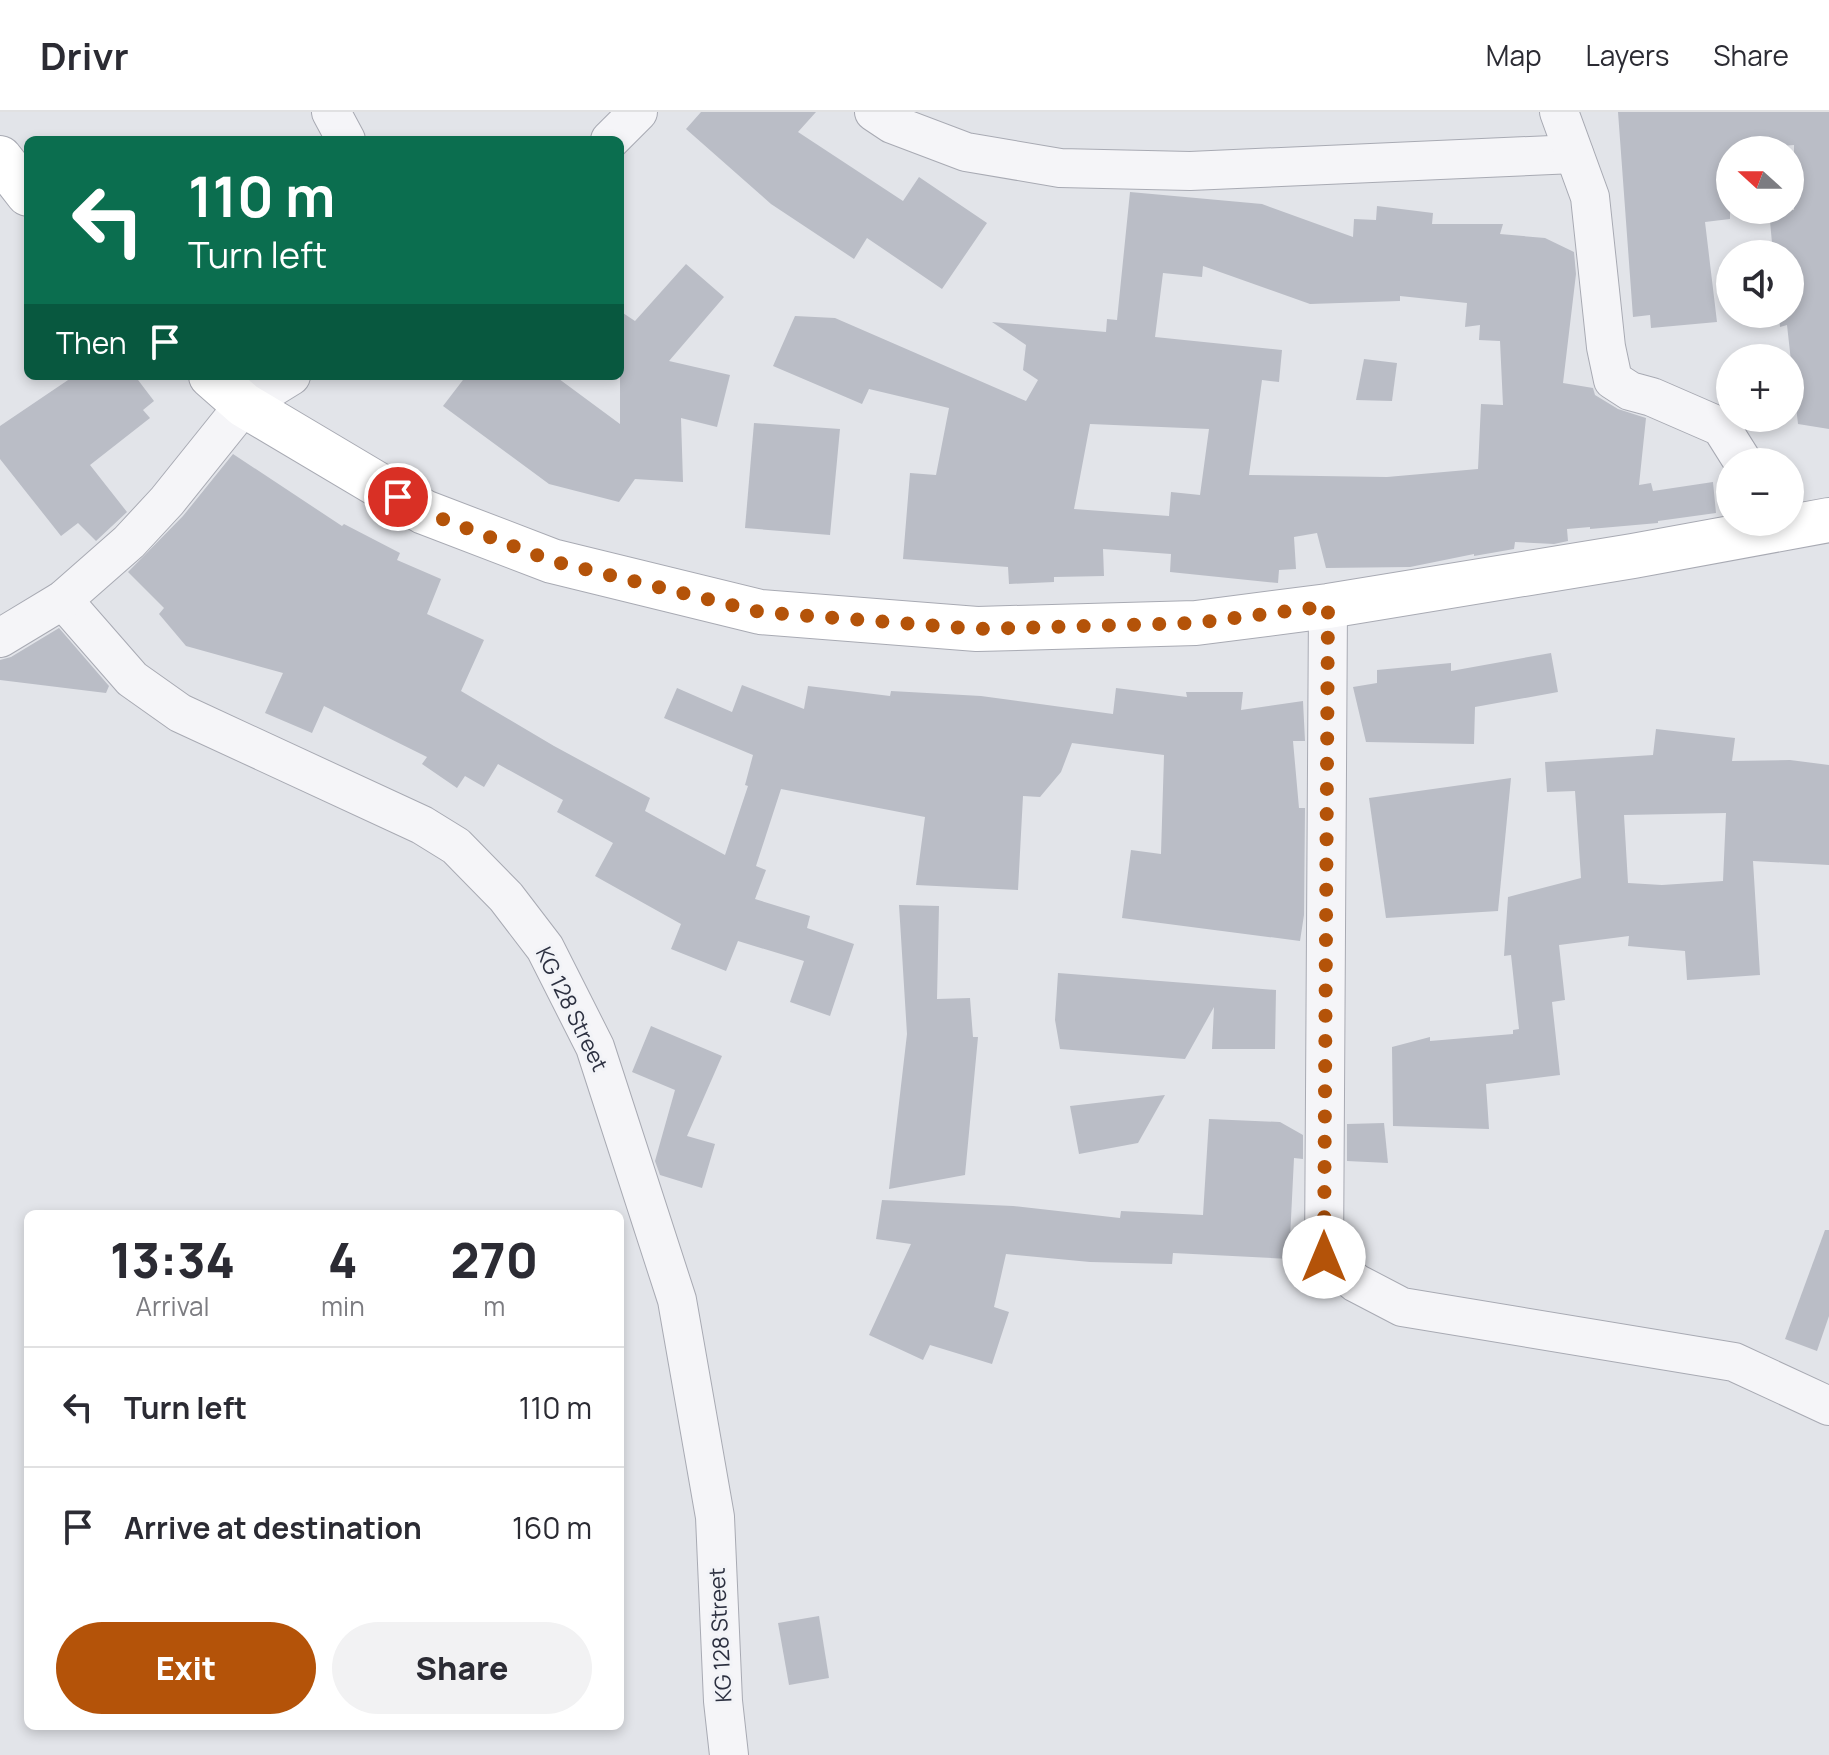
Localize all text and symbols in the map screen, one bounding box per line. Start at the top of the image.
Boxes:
text: Drivr [40,29,129,81]
text: Map [1486,36,1542,74]
text: Layers [1586,36,1669,74]
text: Share [1713,36,1789,74]
north arrow [1716,136,1804,224]
map controls [1716,136,1804,536]
text: 110 m [188,157,335,234]
icon: left [56,168,160,272]
text: Turn left [188,230,327,279]
button: sound [1716,240,1804,328]
icon: arrive [143,320,187,364]
text: Then [56,322,127,363]
button: + [1716,344,1804,432]
button: − [1716,448,1804,536]
pin [364,463,432,531]
icon: arrive [376,475,420,519]
street label: KG 128 Street [529,942,615,1076]
position arrow [1282,1215,1366,1299]
text: 13:34 [110,1227,235,1292]
text: 4 [328,1227,358,1292]
text: 270 [451,1227,538,1292]
text: Arrival [135,1288,210,1324]
text: min [321,1288,365,1324]
text: m [483,1288,505,1324]
icon: left [56,1385,100,1429]
text: Turn left [124,1387,247,1428]
text: 110 m [519,1387,592,1428]
icon: arrive [56,1505,100,1549]
text: Arrive at destination [124,1507,422,1548]
text: 160 m [512,1507,592,1548]
street label: KG 128 Street [701,1567,739,1703]
button: Exit [56,1622,316,1714]
button: Share [332,1622,592,1714]

